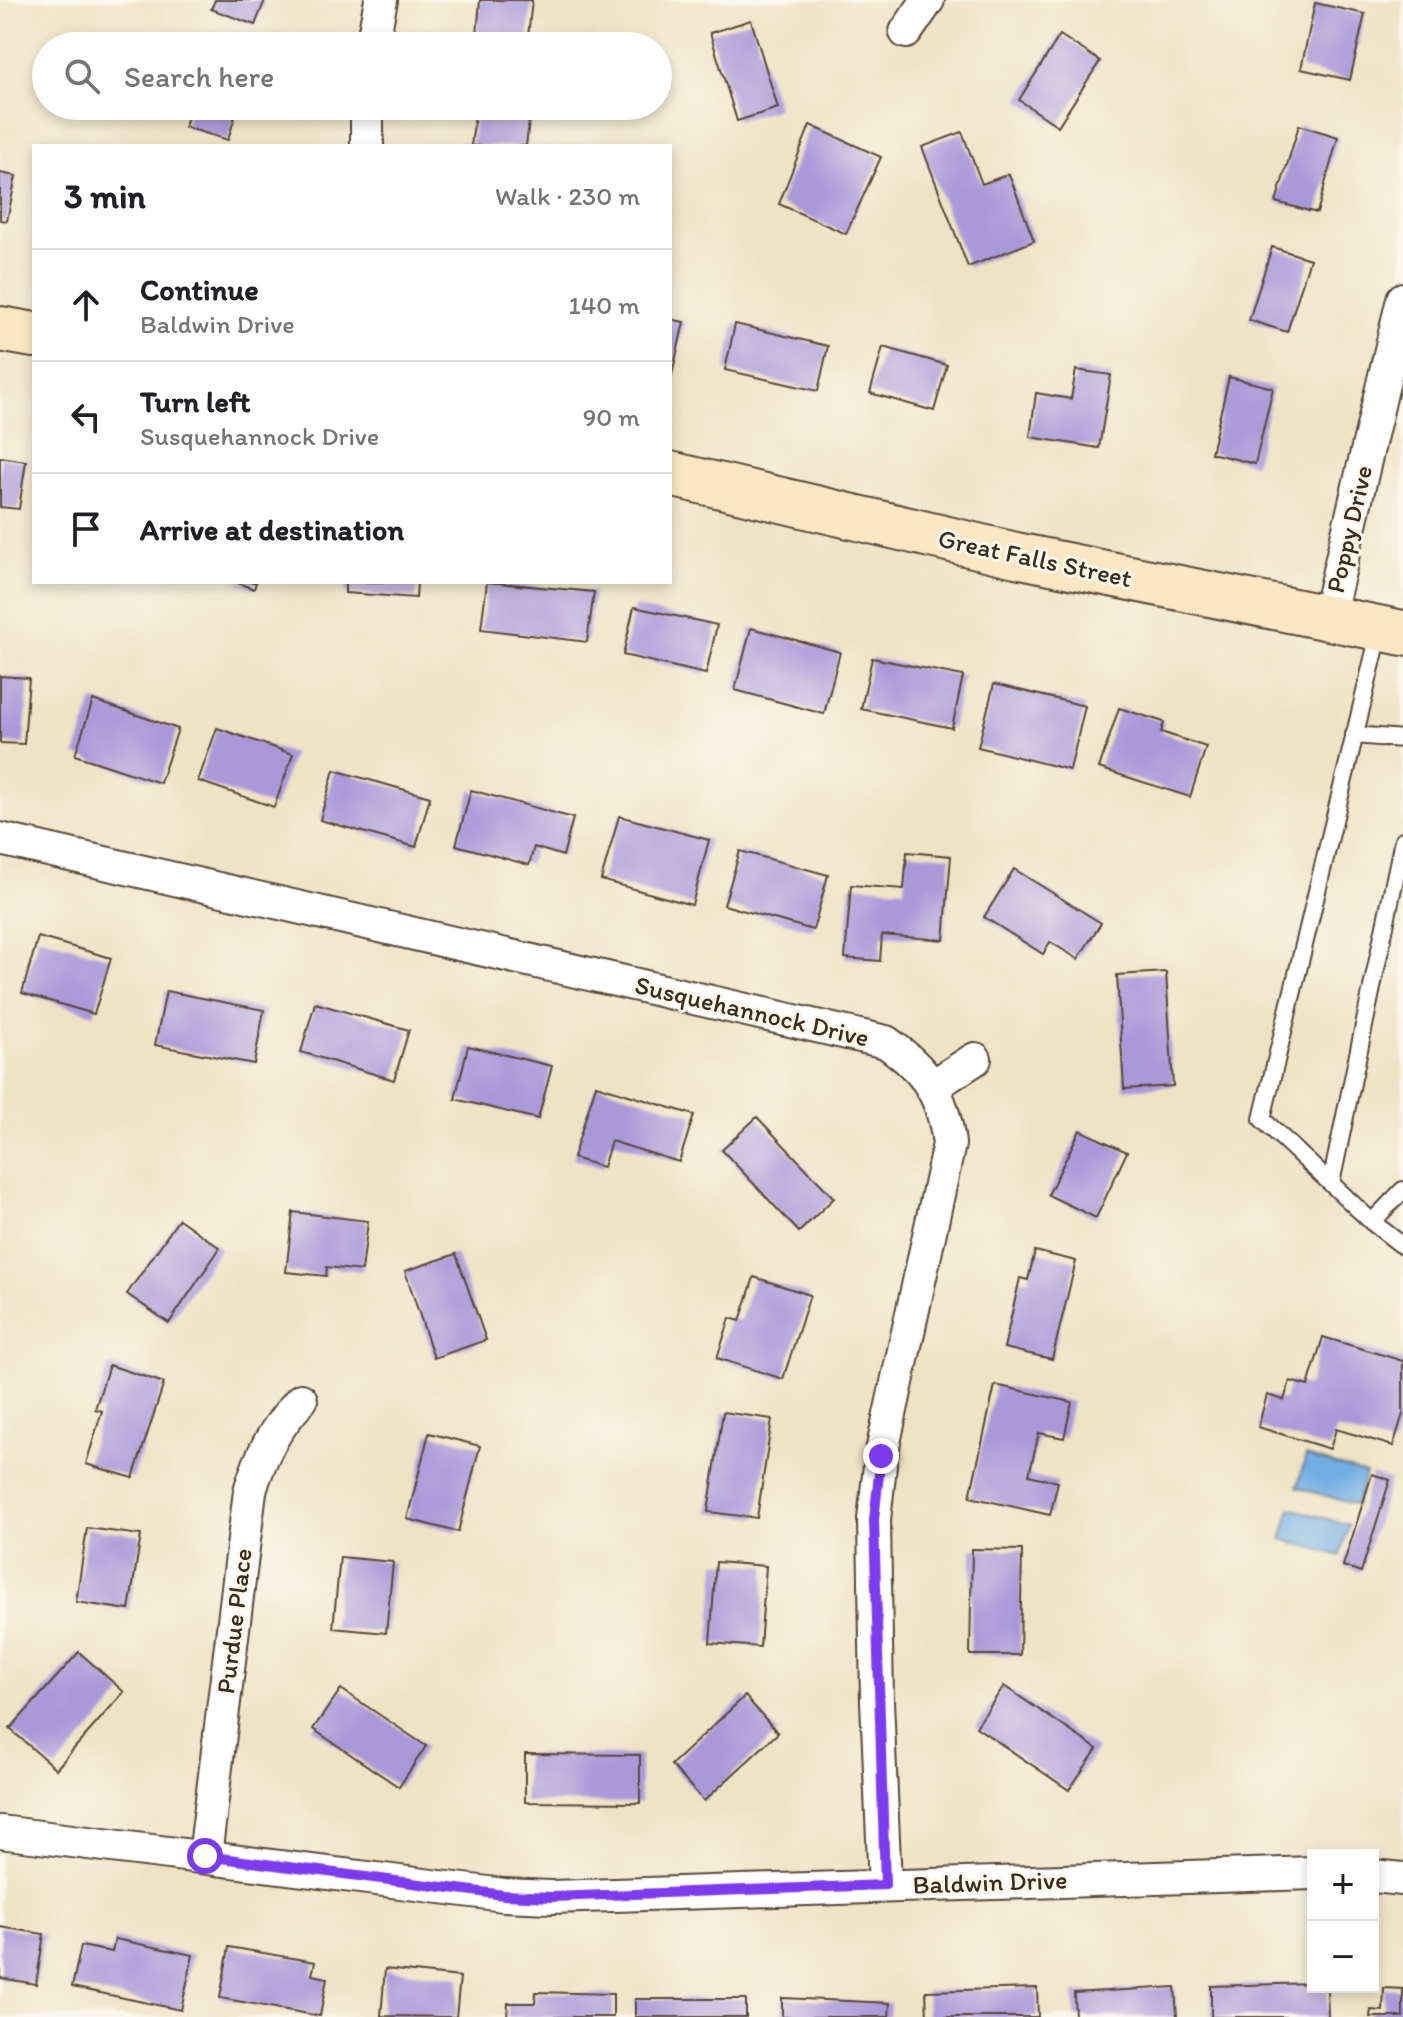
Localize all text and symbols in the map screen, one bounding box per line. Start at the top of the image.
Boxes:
search box [32,32,672,120]
icon: search [60,54,104,98]
text: Search here [124,58,274,95]
text: 3 min [64,176,146,217]
text: Walk · 230 m [495,180,640,212]
text: Continue [140,271,259,308]
icon: ahead [64,283,108,327]
text: 140 m [569,289,640,321]
text: Baldwin Drive [140,308,295,340]
text: Turn left [140,383,251,420]
icon: left [64,395,108,439]
text: 90 m [583,401,640,433]
text: Susquehannock Drive [140,420,379,452]
street label: Poppy Drive [1319,462,1379,596]
icon: arrive [64,507,108,551]
text: Arrive at destination [140,511,404,548]
street label: Great Falls Street [935,522,1135,594]
street label: Susquehannock Drive [632,968,872,1054]
route end [863,1438,899,1474]
street label: Purdue Place [209,1546,259,1696]
route start [187,1838,223,1874]
map controls [1307,1849,1379,1993]
button: + [1307,1849,1379,1921]
street label: Baldwin Drive [912,1863,1068,1901]
button: − [1307,1921,1379,1993]

